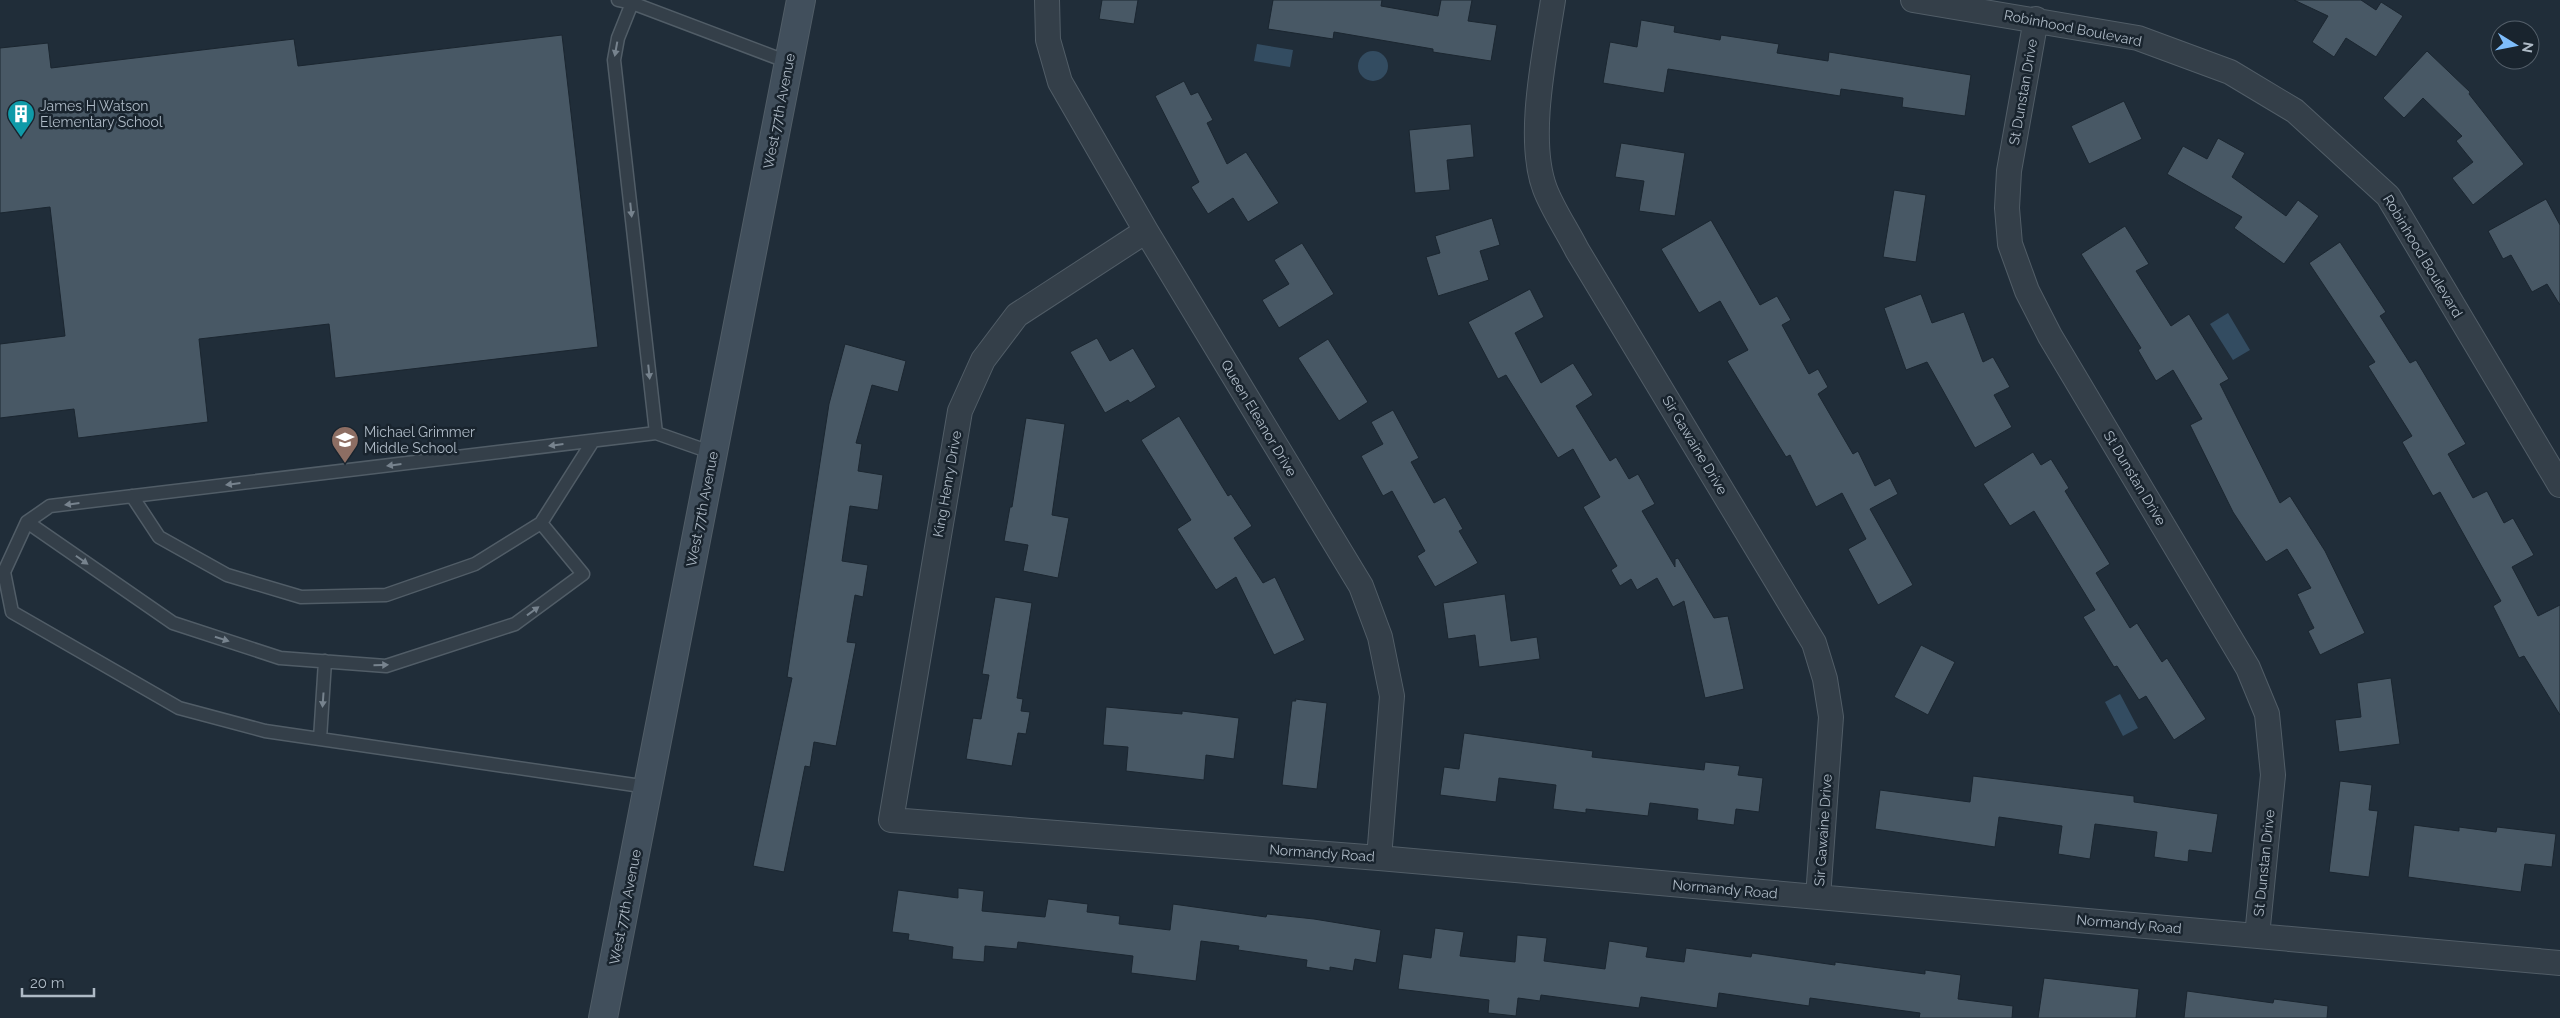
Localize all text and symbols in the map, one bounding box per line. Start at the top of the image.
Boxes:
street label: Robinhood Boulevard [2003,7,2143,49]
north arrow [2490,20,2540,70]
street label: St Dunstan Drive [2006,38,2040,146]
one-way arrow [612,41,620,57]
text: N [2519,41,2537,54]
street label: West 77th Avenue [760,52,798,170]
place label: James H Watson Elementary School [40,98,163,130]
building icon: James H Watson Elementary School [6,99,36,138]
street label: Robinhood Boulevard [2380,192,2466,320]
one-way arrow [627,203,635,219]
street label: Queen Eleanor Drive [1218,357,1300,479]
one-way arrow [645,364,653,380]
street label: Sir Gawaine Drive [1659,393,1731,497]
place label: Michael Grimmer Middle School [364,424,475,456]
school or university icon: Michael Grimmer Middle School [330,425,360,464]
street label: St Dunstan Drive [2100,428,2170,528]
street label: King Henry Drive [930,429,964,539]
one-way arrow [547,441,563,449]
street label: West 77th Avenue [683,450,721,568]
one-way arrow [386,461,402,469]
one-way arrow [225,480,241,488]
one-way arrow [63,500,79,508]
one-way arrow [75,555,89,565]
one-way arrow [526,606,540,616]
one-way arrow [215,635,230,643]
one-way arrow [374,661,390,669]
one-way arrow [318,692,326,708]
street label: Sir Gawaine Drive [1811,773,1835,887]
street label: St Dunstan Drive [2250,809,2278,917]
street label: Normandy Road [1269,841,1375,865]
street label: West 77th Avenue [606,848,644,966]
street label: Normandy Road [1672,876,1778,902]
street label: Normandy Road [2076,911,2182,937]
scale bar [22,966,95,998]
text: 20 m [30,974,65,992]

